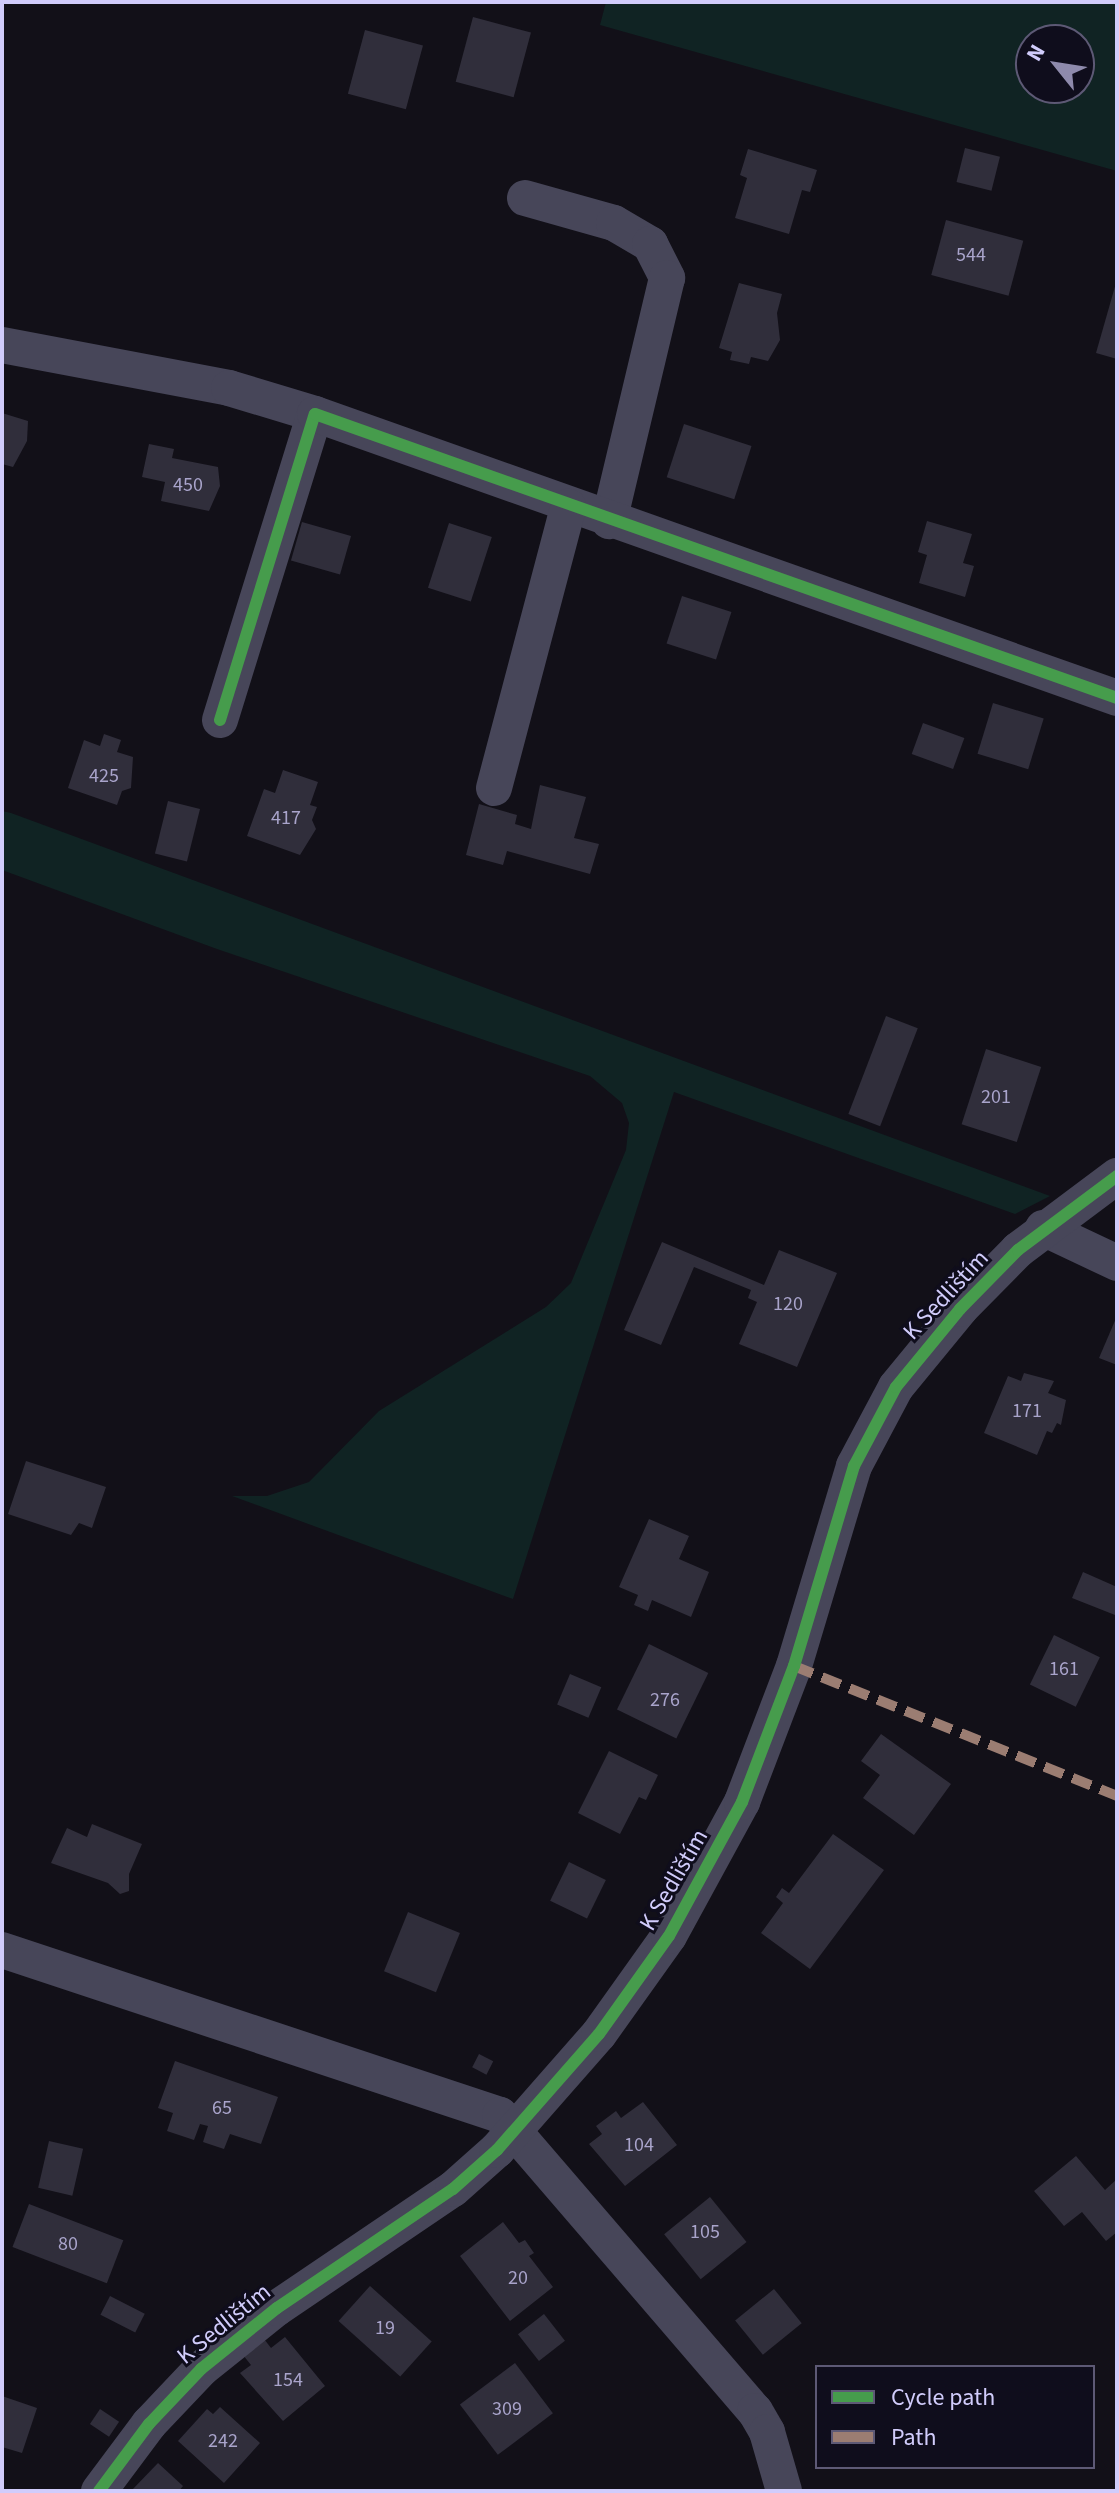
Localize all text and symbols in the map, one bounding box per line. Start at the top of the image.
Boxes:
north arrow [1015,24,1095,104]
text: N [1018,39,1053,67]
house number: 544 [956,243,986,267]
house number: 450 [173,473,203,497]
house number: 425 [89,764,119,788]
house number: 417 [271,806,301,830]
house number: 201 [981,1085,1011,1109]
street label: K Sedlištím [897,1244,995,1346]
house number: 120 [773,1292,803,1316]
house number: 171 [1012,1399,1042,1423]
house number: 161 [1049,1657,1079,1681]
house number: 276 [650,1688,680,1712]
street label: K Sedlištím [633,1824,715,1936]
house number: 65 [212,2096,232,2120]
house number: 104 [624,2133,654,2157]
house number: 105 [690,2220,720,2244]
house number: 80 [58,2232,78,2256]
house number: 20 [508,2266,528,2290]
street label: K Sedlištím [171,2277,277,2371]
house number: 19 [375,2316,395,2340]
legend [815,2365,1095,2469]
house number: 154 [273,2368,303,2392]
text: Cycle path [891,2380,995,2415]
house number: 309 [492,2397,522,2421]
text: Path [891,2420,937,2455]
house number: 242 [208,2429,238,2453]

